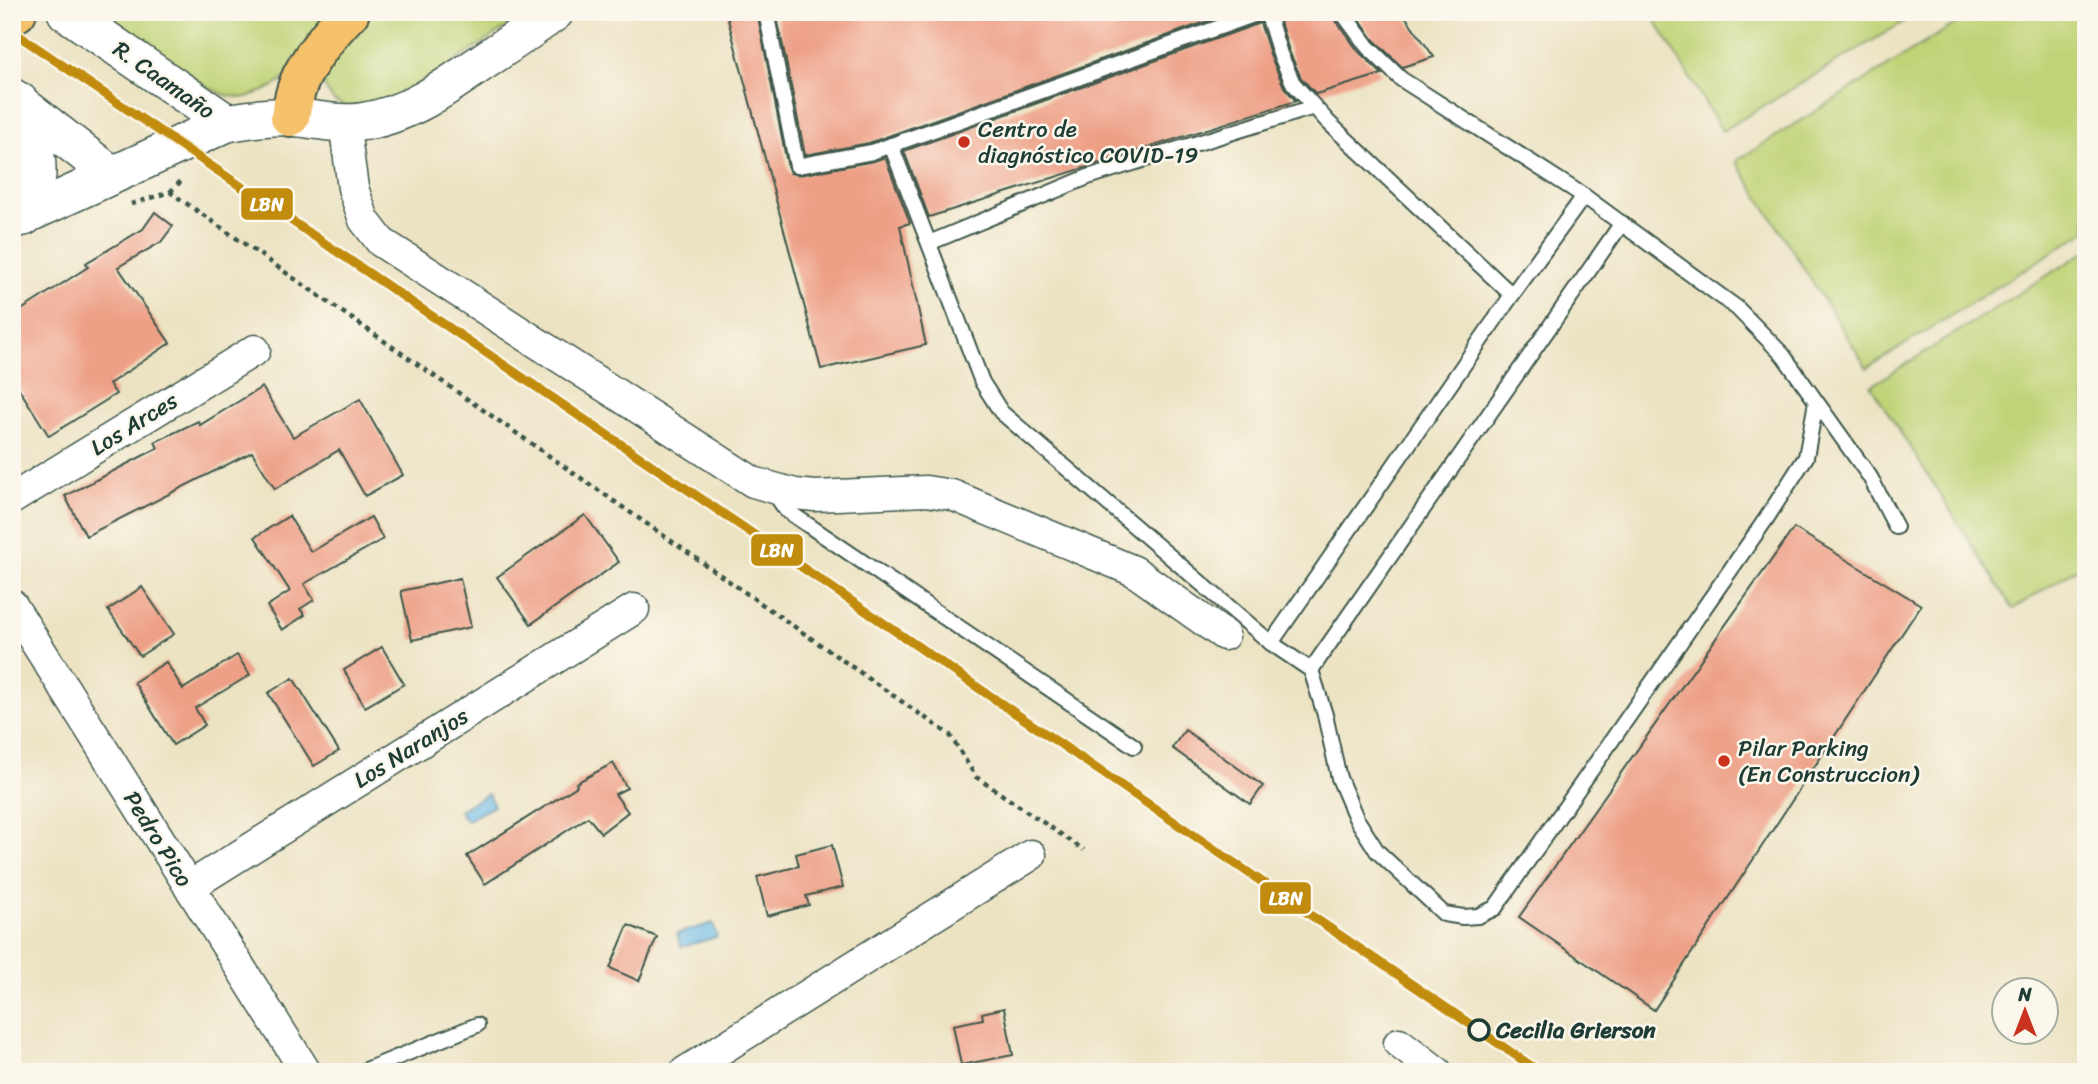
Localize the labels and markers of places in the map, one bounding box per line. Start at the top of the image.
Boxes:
place label: Centro de diagnóstico COVID-19 [978,109,1198,176]
marker: Centro de diagnóstico COVID-19 [956,134,972,150]
place label: Pilar Parking (En Construccion) [1738,728,1920,795]
marker: Pilar Parking (En Construccion) [1716,753,1732,769]
place label: Cecilia Grierson [1495,1010,1656,1051]
marker: Cecilia Grierson [1468,1019,1490,1041]

